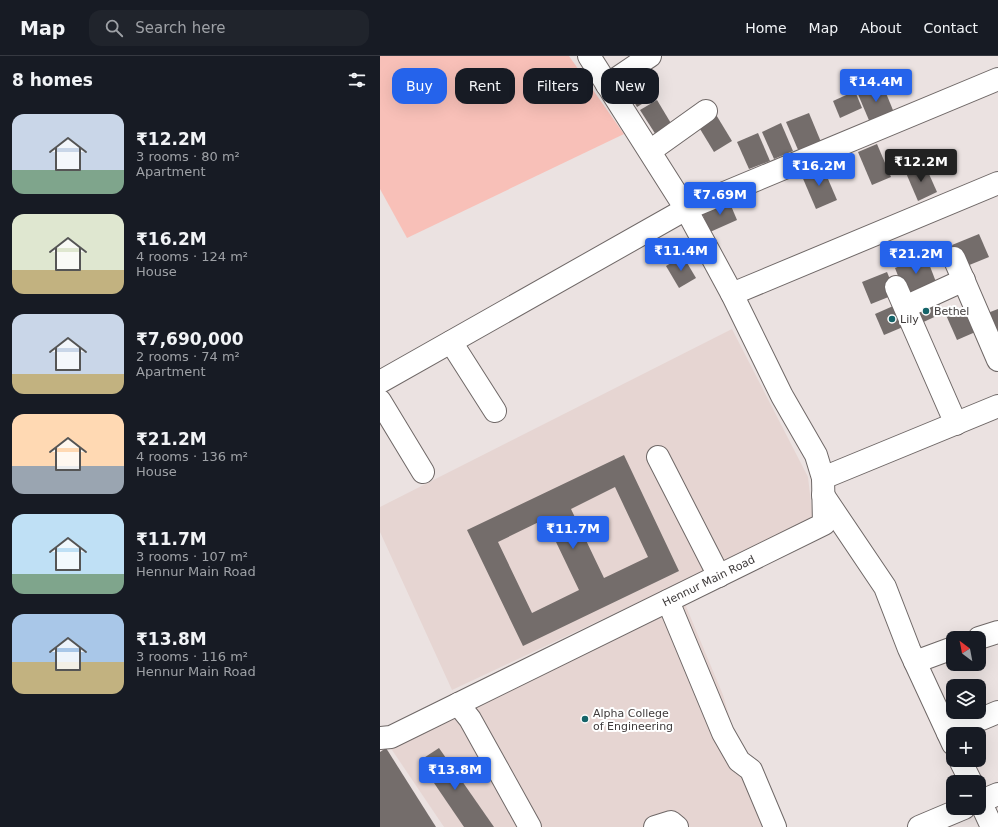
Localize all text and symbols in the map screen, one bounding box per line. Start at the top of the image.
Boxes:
search box [89,10,369,46]
text: Map [20,17,65,39]
icon: search [103,17,125,39]
text: Search here [135,19,225,37]
text: Home [745,20,787,36]
text: Map [809,20,838,36]
text: About [860,20,902,36]
text: Contact [924,20,978,36]
chip: Buy [392,68,447,104]
chip: Rent [455,68,515,104]
chip: Filters [523,68,593,104]
chip: New [601,68,659,104]
icon: filters [346,69,368,91]
pin: ₹14.4M [843,69,909,103]
text: 8 homes [12,70,93,90]
text: ₹14.4M [849,74,903,89]
text: ₹12.2M [136,129,207,149]
icon: home [44,130,92,178]
text: 3 rooms · 80 m² [136,149,240,164]
pin: ₹12.2M [888,149,954,183]
pin: ₹16.2M [786,153,852,187]
text: ₹12.2M [894,154,948,169]
text: ₹16.2M [792,158,846,173]
text: Apartment [136,164,206,179]
pin: ₹7.69M [687,182,753,216]
text: ₹7.69M [693,187,747,202]
text: ₹16.2M [136,229,207,249]
icon: home [44,230,92,278]
pin: ₹11.4M [648,238,714,272]
pin: ₹21.2M [883,241,949,275]
text: ₹11.4M [654,243,708,258]
text: ₹21.2M [889,246,943,261]
text: 4 rooms · 124 m² [136,249,248,264]
text: House [136,264,177,279]
place label: Bethel [934,305,969,318]
marker: Bethel [921,306,931,316]
place label: Lily [900,313,919,326]
marker: Lily [887,314,897,324]
text: ₹7,690,000 [136,329,244,349]
icon: home [44,330,92,378]
text: 2 rooms · 74 m² [136,349,240,364]
text: Apartment [136,364,206,379]
text: ₹21.2M [136,429,207,449]
icon: home [44,430,92,478]
text: 4 rooms · 136 m² [136,449,248,464]
text: House [136,464,177,479]
pin: ₹11.7M [540,516,606,550]
text: ₹11.7M [546,521,600,536]
text: ₹11.7M [136,529,207,549]
icon: home [44,530,92,578]
text: 3 rooms · 107 m² [136,549,248,564]
street label: Hennur Main Road [660,553,757,609]
text: Hennur Main Road [136,564,256,579]
text: ₹13.8M [136,629,207,649]
icon: home [44,630,92,678]
north arrow [946,631,986,671]
map controls [946,631,986,815]
text: 3 rooms · 116 m² [136,649,248,664]
text: Hennur Main Road [136,664,256,679]
button: layers [946,679,986,719]
place label: Alpha College of Engineering [593,707,673,733]
marker: Alpha College of Engineering [580,714,590,724]
button: + [946,727,986,767]
pin: ₹13.8M [422,757,488,791]
text: ₹13.8M [428,762,482,777]
button: − [946,775,986,815]

